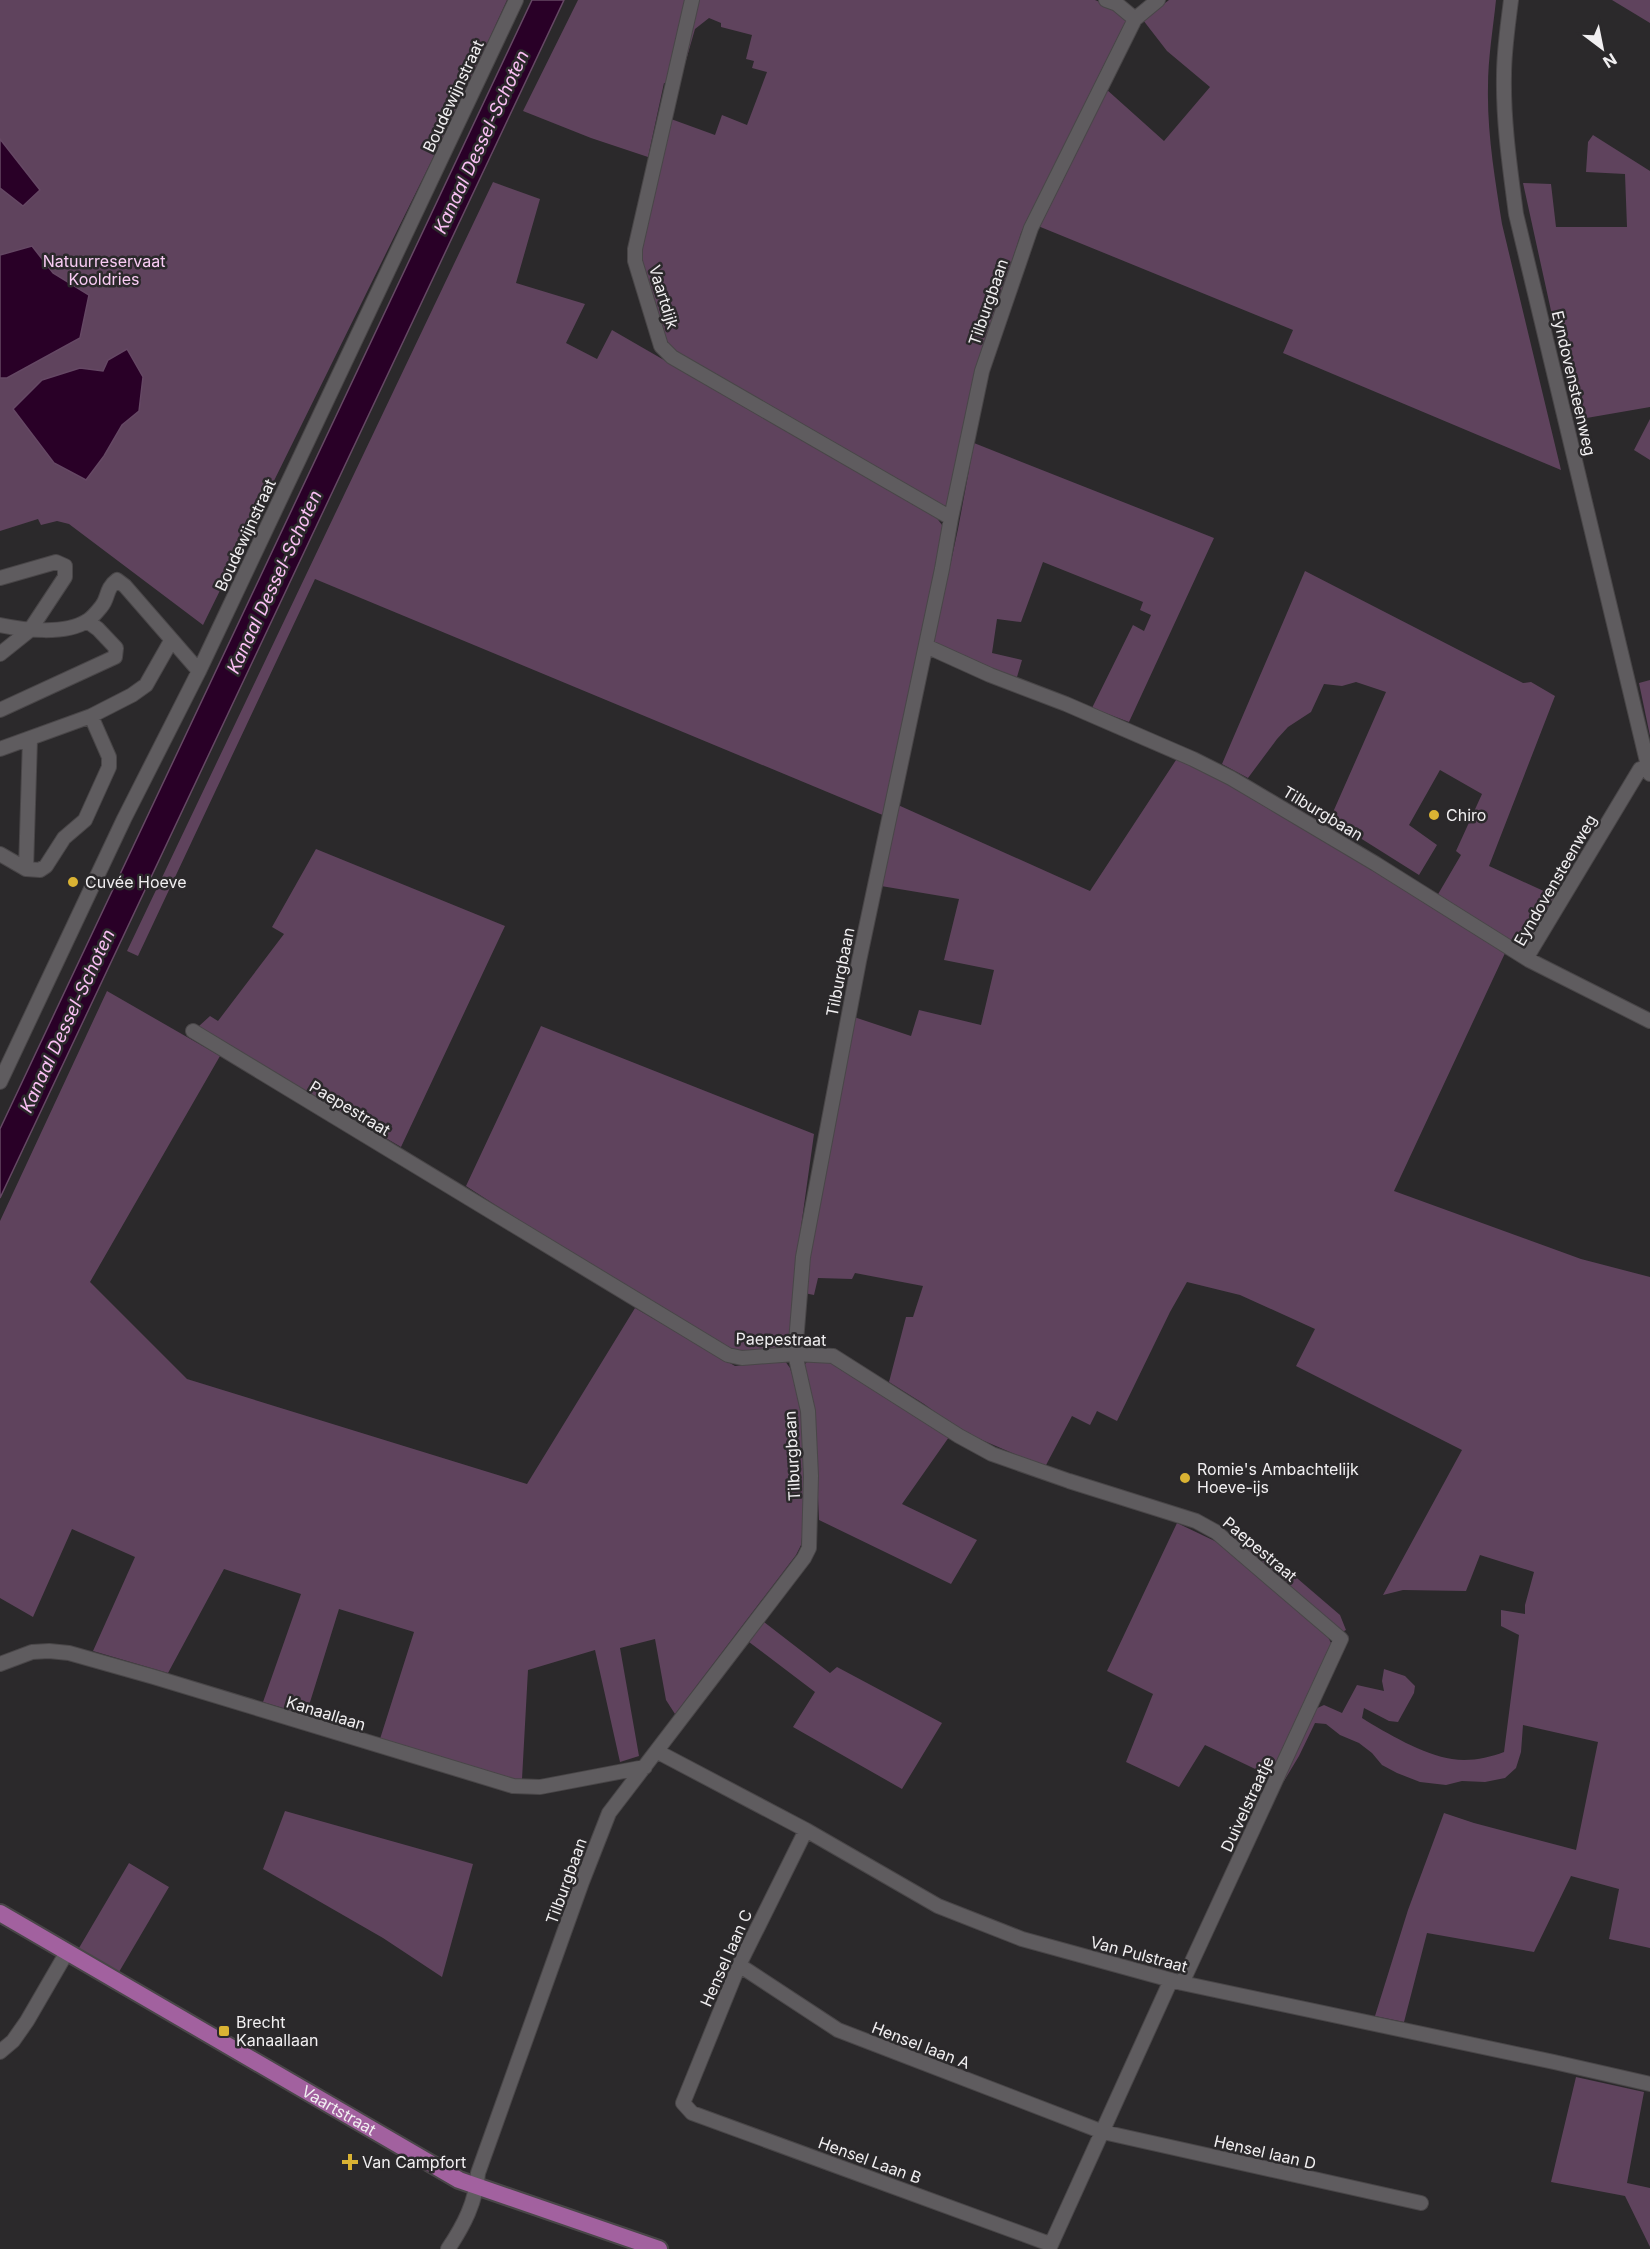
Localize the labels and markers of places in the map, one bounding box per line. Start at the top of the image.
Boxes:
place label: Chiro [1446,805,1486,825]
marker: Chiro [1427,808,1441,822]
place label: Cuvée Hoeve [85,872,187,892]
marker: Cuvée Hoeve [66,875,80,889]
place label: Romie's Ambachtelijk Hoeve-ijs [1197,1459,1359,1497]
marker: Romie's Ambachtelijk Hoeve-ijs [1178,1471,1192,1485]
place label: Brecht Kanaallaan [236,2012,318,2050]
marker: Brecht Kanaallaan [217,2024,231,2038]
place label: Van Campfort [362,2152,466,2172]
marker: Van Campfort [343,2155,357,2169]

